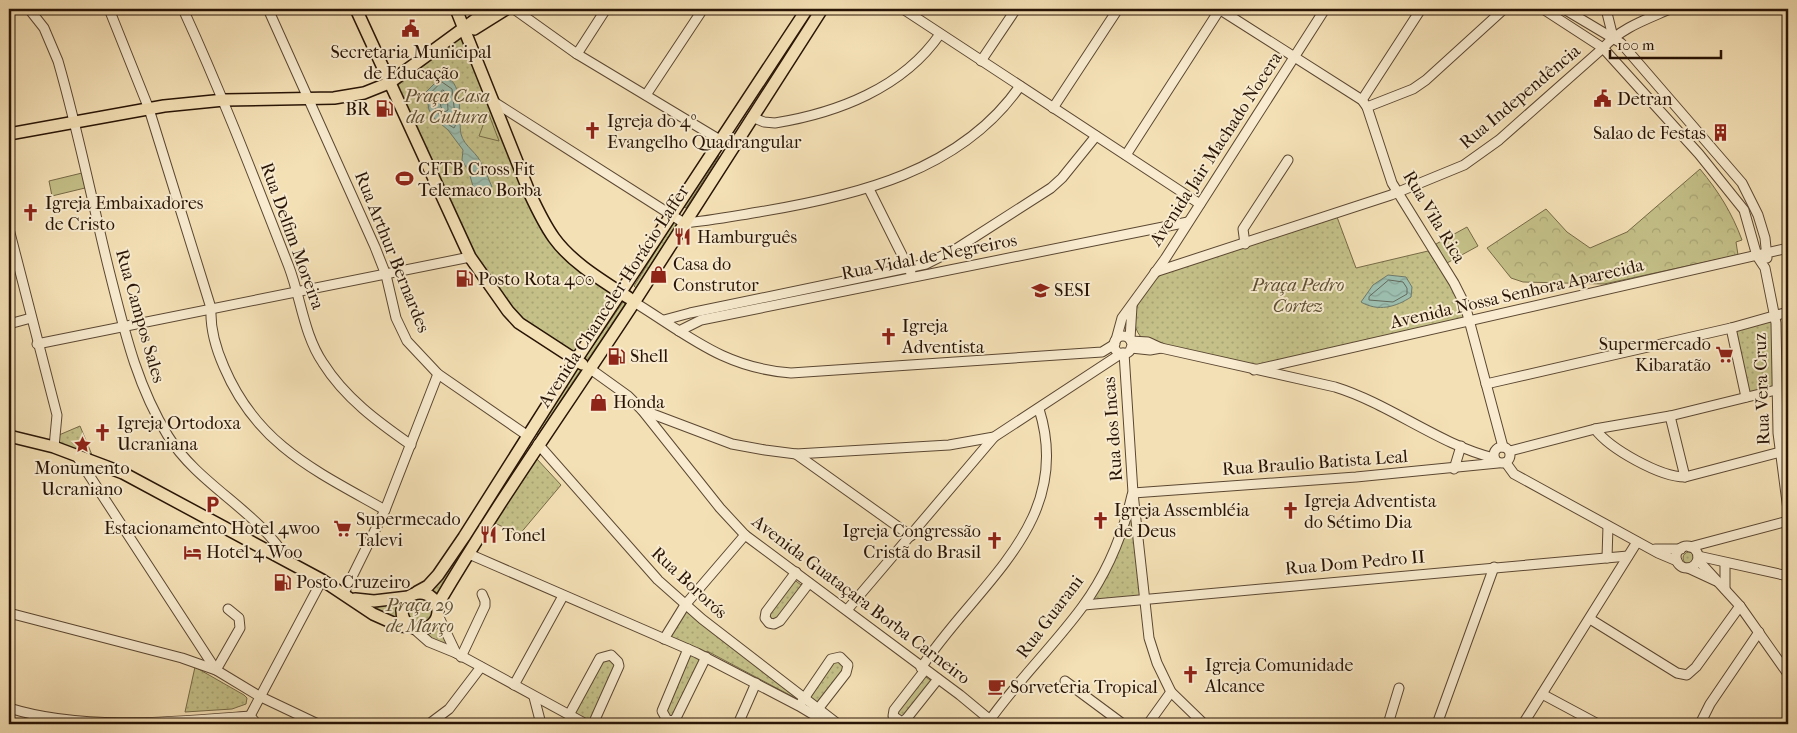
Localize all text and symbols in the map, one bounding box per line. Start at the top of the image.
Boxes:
public building icon: Secretaria Municipal de Educação [401,19,421,39]
scale bar [1610,28,1721,60]
text: 100 m [1617,36,1655,54]
street label: Rua Independência [1455,40,1585,154]
place label: Secretaria Municipal de Educação [331,42,491,84]
street label: Avenida Jair Machado Nocera [1145,47,1287,251]
park label: Praça Casa da Cultura [403,86,490,128]
public building icon: Detran [1593,89,1613,109]
place label: Detran [1617,89,1673,110]
place label: BR [345,99,371,120]
fuel station icon: BR [374,99,394,119]
place label: Igreja do 4º Evangelho Quadrangular [607,111,802,153]
church icon: Igreja do 4º Evangelho Quadrangular [583,121,603,141]
place label: Salao de Festas [1593,123,1706,144]
building icon: Salao de Festas [1710,123,1730,143]
place label: CFTB Cross Fit Telemaco Borba [418,159,542,201]
street label: Rua Delfim Moreira [256,160,329,313]
street label: Rua Vila Rica [1398,167,1470,267]
street label: Rua Arthur Bernardes [350,168,434,336]
sports icon: CFTB Cross Fit Telemaco Borba [394,169,414,189]
street label: Avenida Chanceler Horácio Laffer [534,181,694,412]
place label: Igreja Embaixadores de Cristo [45,193,204,235]
church icon: Igreja Embaixadores de Cristo [21,203,41,223]
restaurant icon: Hamburguês [673,227,693,247]
place label: Hamburguês [697,227,797,248]
street label: Rua Vidal de Negreiros [839,230,1019,284]
street label: Rua Campos Sales [111,247,169,386]
place label: Casa do Construtor [673,254,759,296]
street label: Avenida Nossa Senhora Aparecida [1387,254,1646,334]
shop icon: Casa do Construtor [649,264,669,284]
fuel station icon: Posto Rota 400 [454,269,474,289]
place label: Posto Rota 400 [478,269,595,290]
park label: Praça Pedro Cortez [1251,275,1344,317]
school or university icon: SESI [1030,280,1050,300]
place label: SESI [1054,280,1091,301]
place label: Igreja Adventista [901,316,985,358]
church icon: Igreja Adventista [878,326,898,346]
street label: Rua Vera Cruz [1750,332,1774,446]
place label: Supermercado Kibaratão [1599,334,1711,376]
supermarket icon: Supermercado Kibaratão [1715,344,1735,364]
fuel station icon: Shell [606,346,626,366]
place label: Shell [630,346,668,367]
street label: Rua dos Incas [1099,376,1127,482]
shop icon: Honda [589,392,609,412]
place label: Honda [613,392,665,413]
place label: Igreja Ortodoxa Ucraniana [117,413,241,455]
church icon: Igreja Ortodoxa Ucraniana [93,423,113,443]
place icon: Monumento Ucraniano [72,435,92,455]
street label: Rua Braulio Batista Leal [1221,446,1409,480]
place label: Monumento Ucraniano [34,458,130,500]
place label: Igreja Adventista do Sétimo Dia [1304,491,1437,533]
parking icon: Estacionamento Hotel 4woo [202,495,222,515]
place label: Igreja Assembléia de Deus [1114,500,1250,542]
church icon: Igreja Adventista do Sétimo Dia [1280,501,1300,521]
place label: Supermecado Talevi [356,509,461,551]
street label: Avenida Guataçara Borba Carneiro [747,510,974,689]
church icon: Igreja Assembléia de Deus [1090,510,1110,530]
place label: Estacionamento Hotel 4woo [104,518,320,539]
supermarket icon: Supermecado Talevi [332,519,352,539]
place label: Igreja Congressão Cristã do Brasil [843,521,981,563]
restaurant icon: Tonel [478,525,498,545]
place label: Tonel [502,525,546,546]
church icon: Igreja Congressão Cristã do Brasil [985,531,1005,551]
hotel icon: Hotel 4 Woo [182,542,202,562]
place label: Hotel 4 Woo [206,542,302,563]
street label: Rua Bororós [647,543,731,624]
street label: Rua Dom Pedro II [1284,546,1426,580]
street label: Rua Guarani [1012,571,1088,663]
fuel station icon: Posto Cruzeiro [272,572,292,592]
place label: Posto Cruzeiro [296,572,410,593]
park label: Praça 29 de Março [385,595,454,637]
place label: Igreja Comunidade Alcance [1204,655,1354,697]
church icon: Igreja Comunidade Alcance [1181,665,1201,685]
cafe icon: Sorveteria Tropical [986,677,1006,697]
place label: Sorveteria Tropical [1010,677,1158,698]

